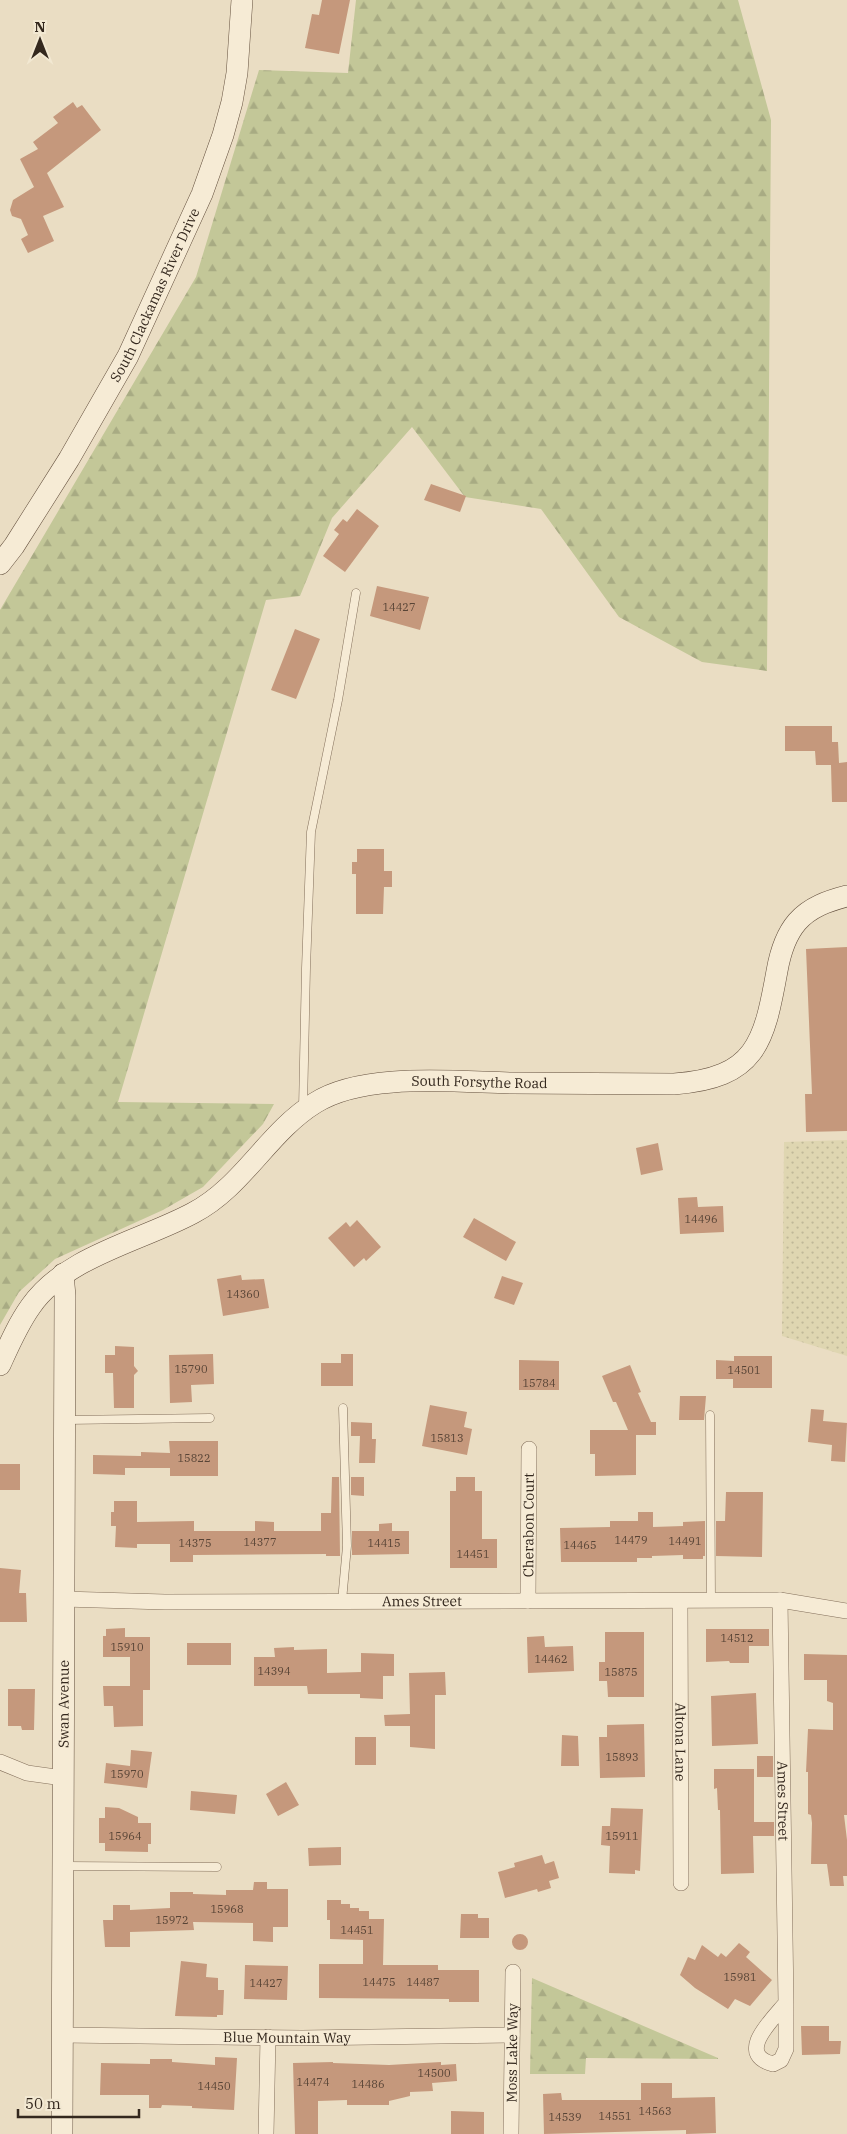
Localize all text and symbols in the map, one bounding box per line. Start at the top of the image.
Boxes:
north arrow [15,15,65,65]
text: N [34,18,46,36]
street label: South Clackamas River Drive [106,205,203,385]
house number: 14427 [383,600,416,614]
street label: South Forsythe Road [411,1072,548,1092]
house number: 14496 [685,1212,718,1226]
house number: 14360 [227,1287,260,1301]
house number: 15790 [175,1362,208,1376]
house number: 14501 [728,1363,761,1377]
house number: 15784 [523,1376,556,1390]
house number: 15813 [431,1431,464,1445]
house number: 15822 [178,1451,211,1465]
street label: Cherabon Court [519,1473,538,1577]
house number: 14479 [615,1533,648,1547]
house number: 14491 [669,1534,702,1548]
house number: 14377 [244,1535,277,1549]
house number: 14375 [179,1536,212,1550]
house number: 14415 [368,1536,401,1550]
house number: 14465 [564,1538,597,1552]
house number: 14451 [457,1547,490,1561]
street label: Ames Street [382,1592,462,1610]
house number: 14512 [721,1631,754,1645]
house number: 15910 [111,1640,144,1654]
house number: 14462 [535,1652,568,1666]
street label: Swan Avenue [54,1660,73,1748]
house number: 14394 [258,1664,291,1678]
house number: 15875 [605,1665,638,1679]
street label: Altona Lane [671,1703,690,1781]
house number: 15893 [606,1750,639,1764]
street label: Ames Street [773,1761,793,1841]
house number: 15970 [111,1767,144,1781]
house number: 15964 [109,1829,142,1843]
house number: 15911 [606,1829,639,1843]
house number: 15968 [211,1902,244,1916]
house number: 15972 [156,1913,189,1927]
house number: 14451 [341,1923,374,1937]
house number: 15981 [724,1970,757,1984]
house number: 14475 [363,1975,396,1989]
house number: 14487 [407,1975,440,1989]
house number: 14427 [250,1976,283,1990]
street label: Moss Lake Way [502,2003,522,2103]
street label: Blue Mountain Way [223,2028,351,2047]
house number: 14500 [418,2066,451,2080]
house number: 14474 [297,2075,330,2089]
house number: 14486 [352,2077,385,2091]
house number: 14450 [198,2079,231,2093]
scale bar [18,2086,139,2118]
text: 50 m [25,2094,61,2113]
house number: 14563 [639,2104,672,2118]
house number: 14551 [599,2109,632,2123]
house number: 14539 [549,2110,582,2124]

